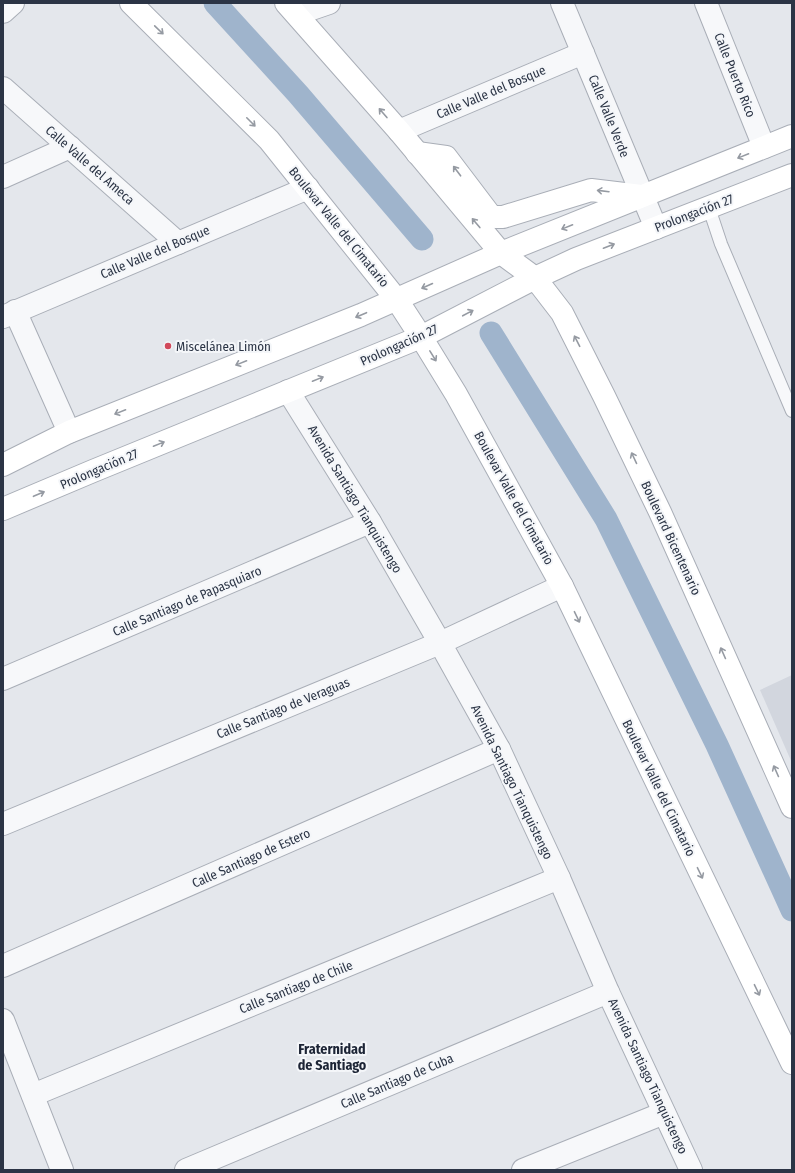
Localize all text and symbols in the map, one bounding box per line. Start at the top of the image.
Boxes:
one-way arrow [154,25,164,35]
street label: Calle Puerto Rico [711,31,759,120]
street label: Calle Valle del Bosque [434,62,548,122]
street label: Calle Valle Verde [586,72,632,160]
one-way arrow [379,108,388,118]
one-way arrow [246,117,256,127]
street label: Calle Valle del Ameca [43,122,137,208]
one-way arrow [737,152,749,160]
street label: Boulevar Valle del Cimatario [286,164,392,290]
one-way arrow [453,166,461,177]
one-way arrow [597,187,610,195]
street label: Prolongación 27 [652,191,736,235]
one-way arrow [471,218,481,228]
street label: Calle Valle del Bosque [98,222,212,282]
one-way arrow [561,223,573,231]
one-way arrow [603,242,615,250]
one-way arrow [422,283,434,290]
one-way arrow [462,308,474,316]
one-way arrow [356,312,368,319]
street label: Prolongación 27 [358,321,440,369]
one-way arrow [572,336,580,348]
place label: Miscelánea Limón [176,339,271,354]
marker: Miscelánea Limón [163,341,173,351]
one-way arrow [429,350,437,361]
one-way arrow [235,360,247,368]
one-way arrow [312,375,324,382]
one-way arrow [115,408,127,416]
street label: Avenida Santiago Tianquistengo [305,422,405,576]
street label: Boulevar Valle del Cimatario [471,429,557,567]
one-way arrow [152,440,164,447]
street label: Prolongación 27 [58,446,140,492]
one-way arrow [630,452,637,464]
street label: Boulevard Bicentenario [638,479,704,597]
one-way arrow [32,490,44,497]
street label: Calle Santiago de Papasquiaro [110,563,264,639]
one-way arrow [573,611,581,623]
one-way arrow [719,647,726,659]
street label: Calle Santiago de Veraguas [214,674,352,742]
street label: Avenida Santiago Tianquistengo [468,702,556,862]
street label: Boulevar Valle del Cimatario [619,717,699,859]
one-way arrow [772,766,779,778]
street label: Calle Santiago de Estero [190,825,313,891]
one-way arrow [697,867,704,879]
street label: Calle Santiago de Chile [237,957,355,1017]
one-way arrow [754,984,761,996]
street label: Avenida Santiago Tianquistengo [605,996,691,1156]
district label: Fraternidad de Santiago [298,1041,367,1074]
street label: Calle Santiago de Cuba [338,1050,456,1112]

